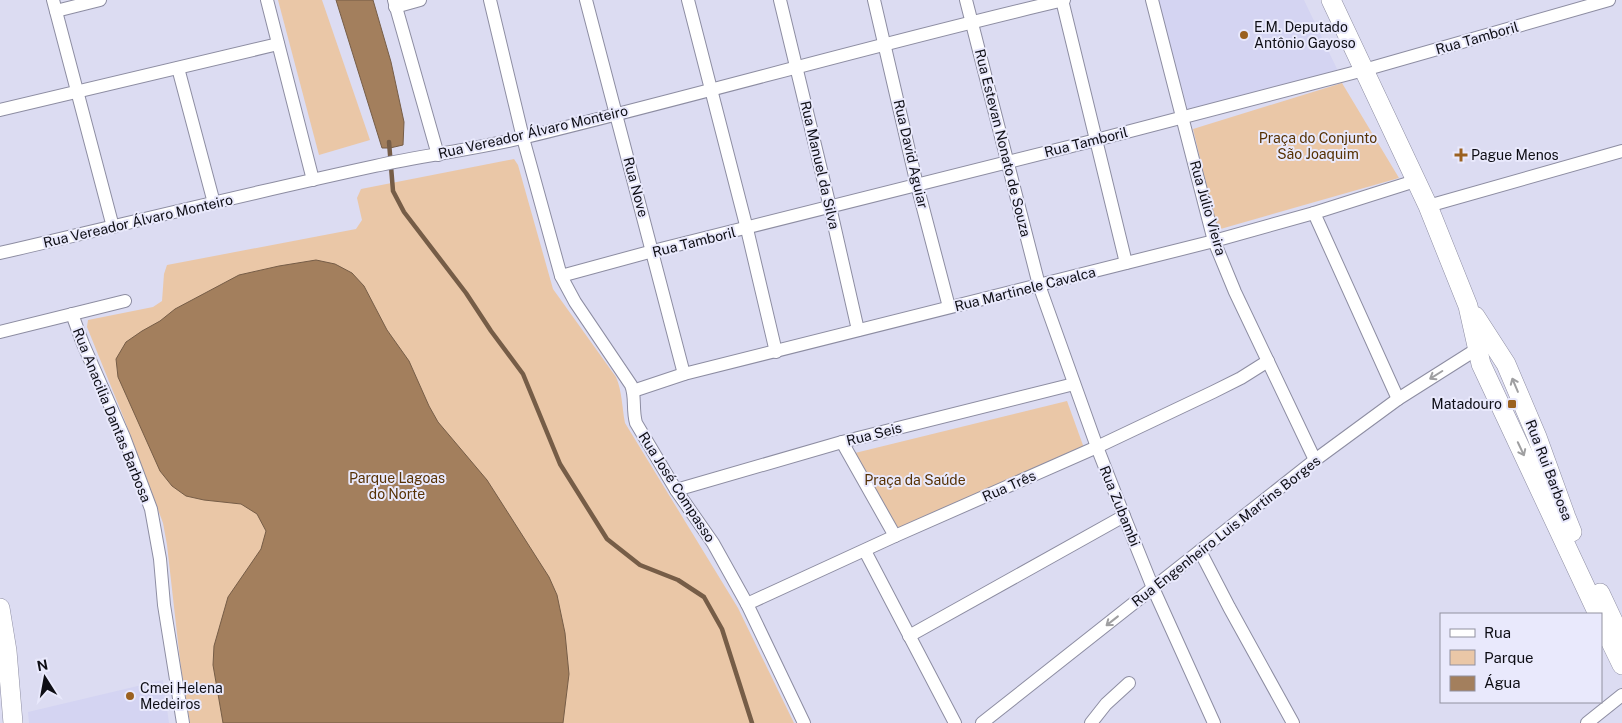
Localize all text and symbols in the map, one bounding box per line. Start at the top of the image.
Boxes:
place label: E.M. Deputado Antônio Gayoso [1254,19,1356,51]
street label: Rua Tamboril [1434,19,1520,57]
marker: E.M. Deputado Antônio Gayoso [1238,29,1250,41]
street label: Rua Estevan Nonato de Souza [972,47,1034,239]
street label: Rua David Aguiar [891,98,931,210]
street label: Rua Manuel da Silva [797,99,843,231]
street label: Rua Vereador Álvaro Monteiro [436,101,630,162]
street label: Rua Tamboril [1043,124,1129,160]
park label: Praça do Conjunto São Joaquim [1259,130,1377,162]
place label: Pague Menos [1471,147,1559,163]
marker: Pague Menos [1455,149,1467,161]
street label: Rua Nove [620,155,652,219]
street label: Rua Júlio Vieira [1187,159,1229,257]
street label: Rua Vereador Álvaro Monteiro [41,190,235,251]
street label: Rua Tamboril [651,224,737,260]
street label: Rua Martinele Cavalca [953,264,1097,314]
street label: Rua Anacilia Dantas Barbosa [70,325,154,505]
one-way arrow [1429,369,1443,380]
one-way arrow [1510,378,1520,393]
place label: Matadouro [1431,396,1502,412]
marker: Matadouro [1506,398,1518,410]
street label: Rua Rui Barbosa [1522,417,1576,523]
street label: Rua Seis [845,419,903,449]
street label: Rua José Compasso [635,429,719,545]
one-way arrow [1516,441,1526,456]
street label: Rua Engenheiro Luis Martins Borges [1129,452,1323,610]
street label: Rua Zubambi [1097,463,1143,549]
street label: Rua Três [980,467,1038,505]
park label: Parque Lagoas do Norte [349,470,445,502]
park label: Praça da Saúde [864,472,966,488]
legend [1440,613,1602,703]
one-way arrow [1105,616,1119,626]
text: Rua [1484,624,1511,641]
text: Parque [1484,649,1534,666]
north arrow [20,653,70,703]
text: N [36,656,49,674]
text: Água [1484,674,1521,691]
place label: Cmei Helena Medeiros [140,680,223,712]
marker: Cmei Helena Medeiros [124,690,136,702]

